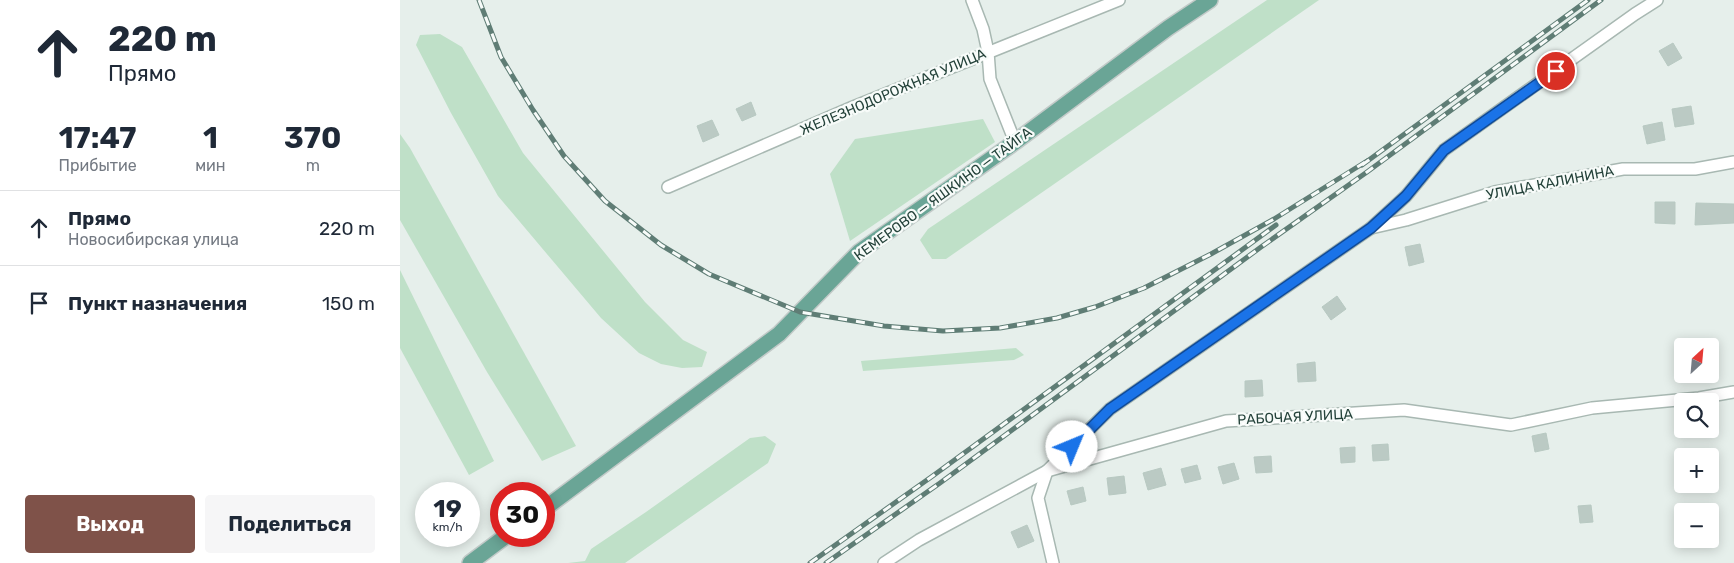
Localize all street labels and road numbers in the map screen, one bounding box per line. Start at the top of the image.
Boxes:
street label: ЖЕЛЕЗНОДОРОЖНАЯ УЛИЦА [797,45,989,139]
street label: КЕМЕРОВО — ЯШКИНО — ТАЙГА [850,123,1036,264]
street label: УЛИЦА КАЛИНИНА [1485,162,1616,204]
street label: РАБОЧАЯ УЛИЦА [1237,405,1354,429]

